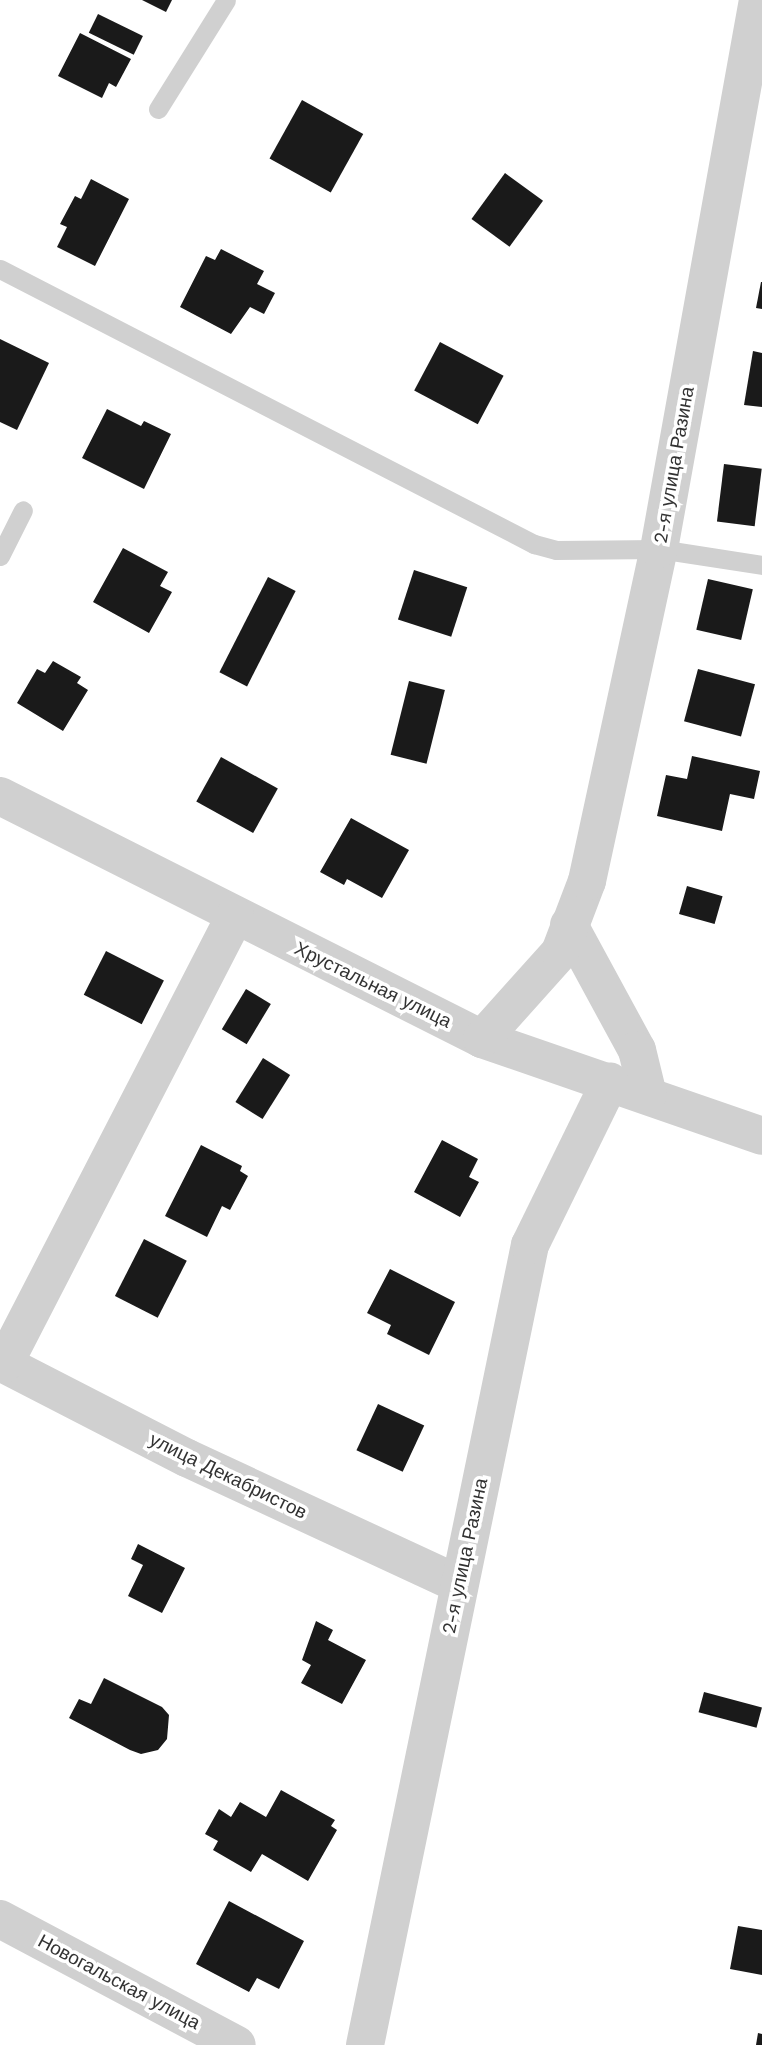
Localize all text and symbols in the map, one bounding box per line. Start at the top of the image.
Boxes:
street label: 2-я улица Разина [649,385,699,545]
street label: Хрустальная улица [291,937,455,1033]
street label: улица Декабристов [146,1428,310,1524]
street label: 2-я улица Разина [437,1476,493,1636]
street label: Новогальская улица [34,1930,204,2034]

